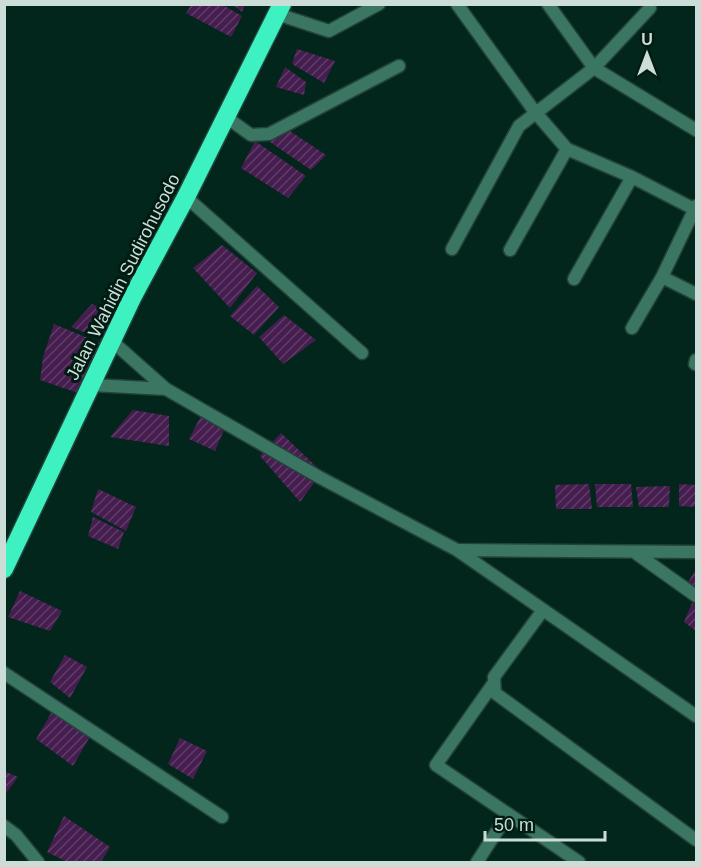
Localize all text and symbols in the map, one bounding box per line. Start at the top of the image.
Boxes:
north arrow [617,24,677,84]
text: U [641,31,653,48]
street label: Jalan Wahidin Sudirohusodo [62,171,184,383]
scale bar [485,804,605,842]
text: 50 m [494,815,534,835]

